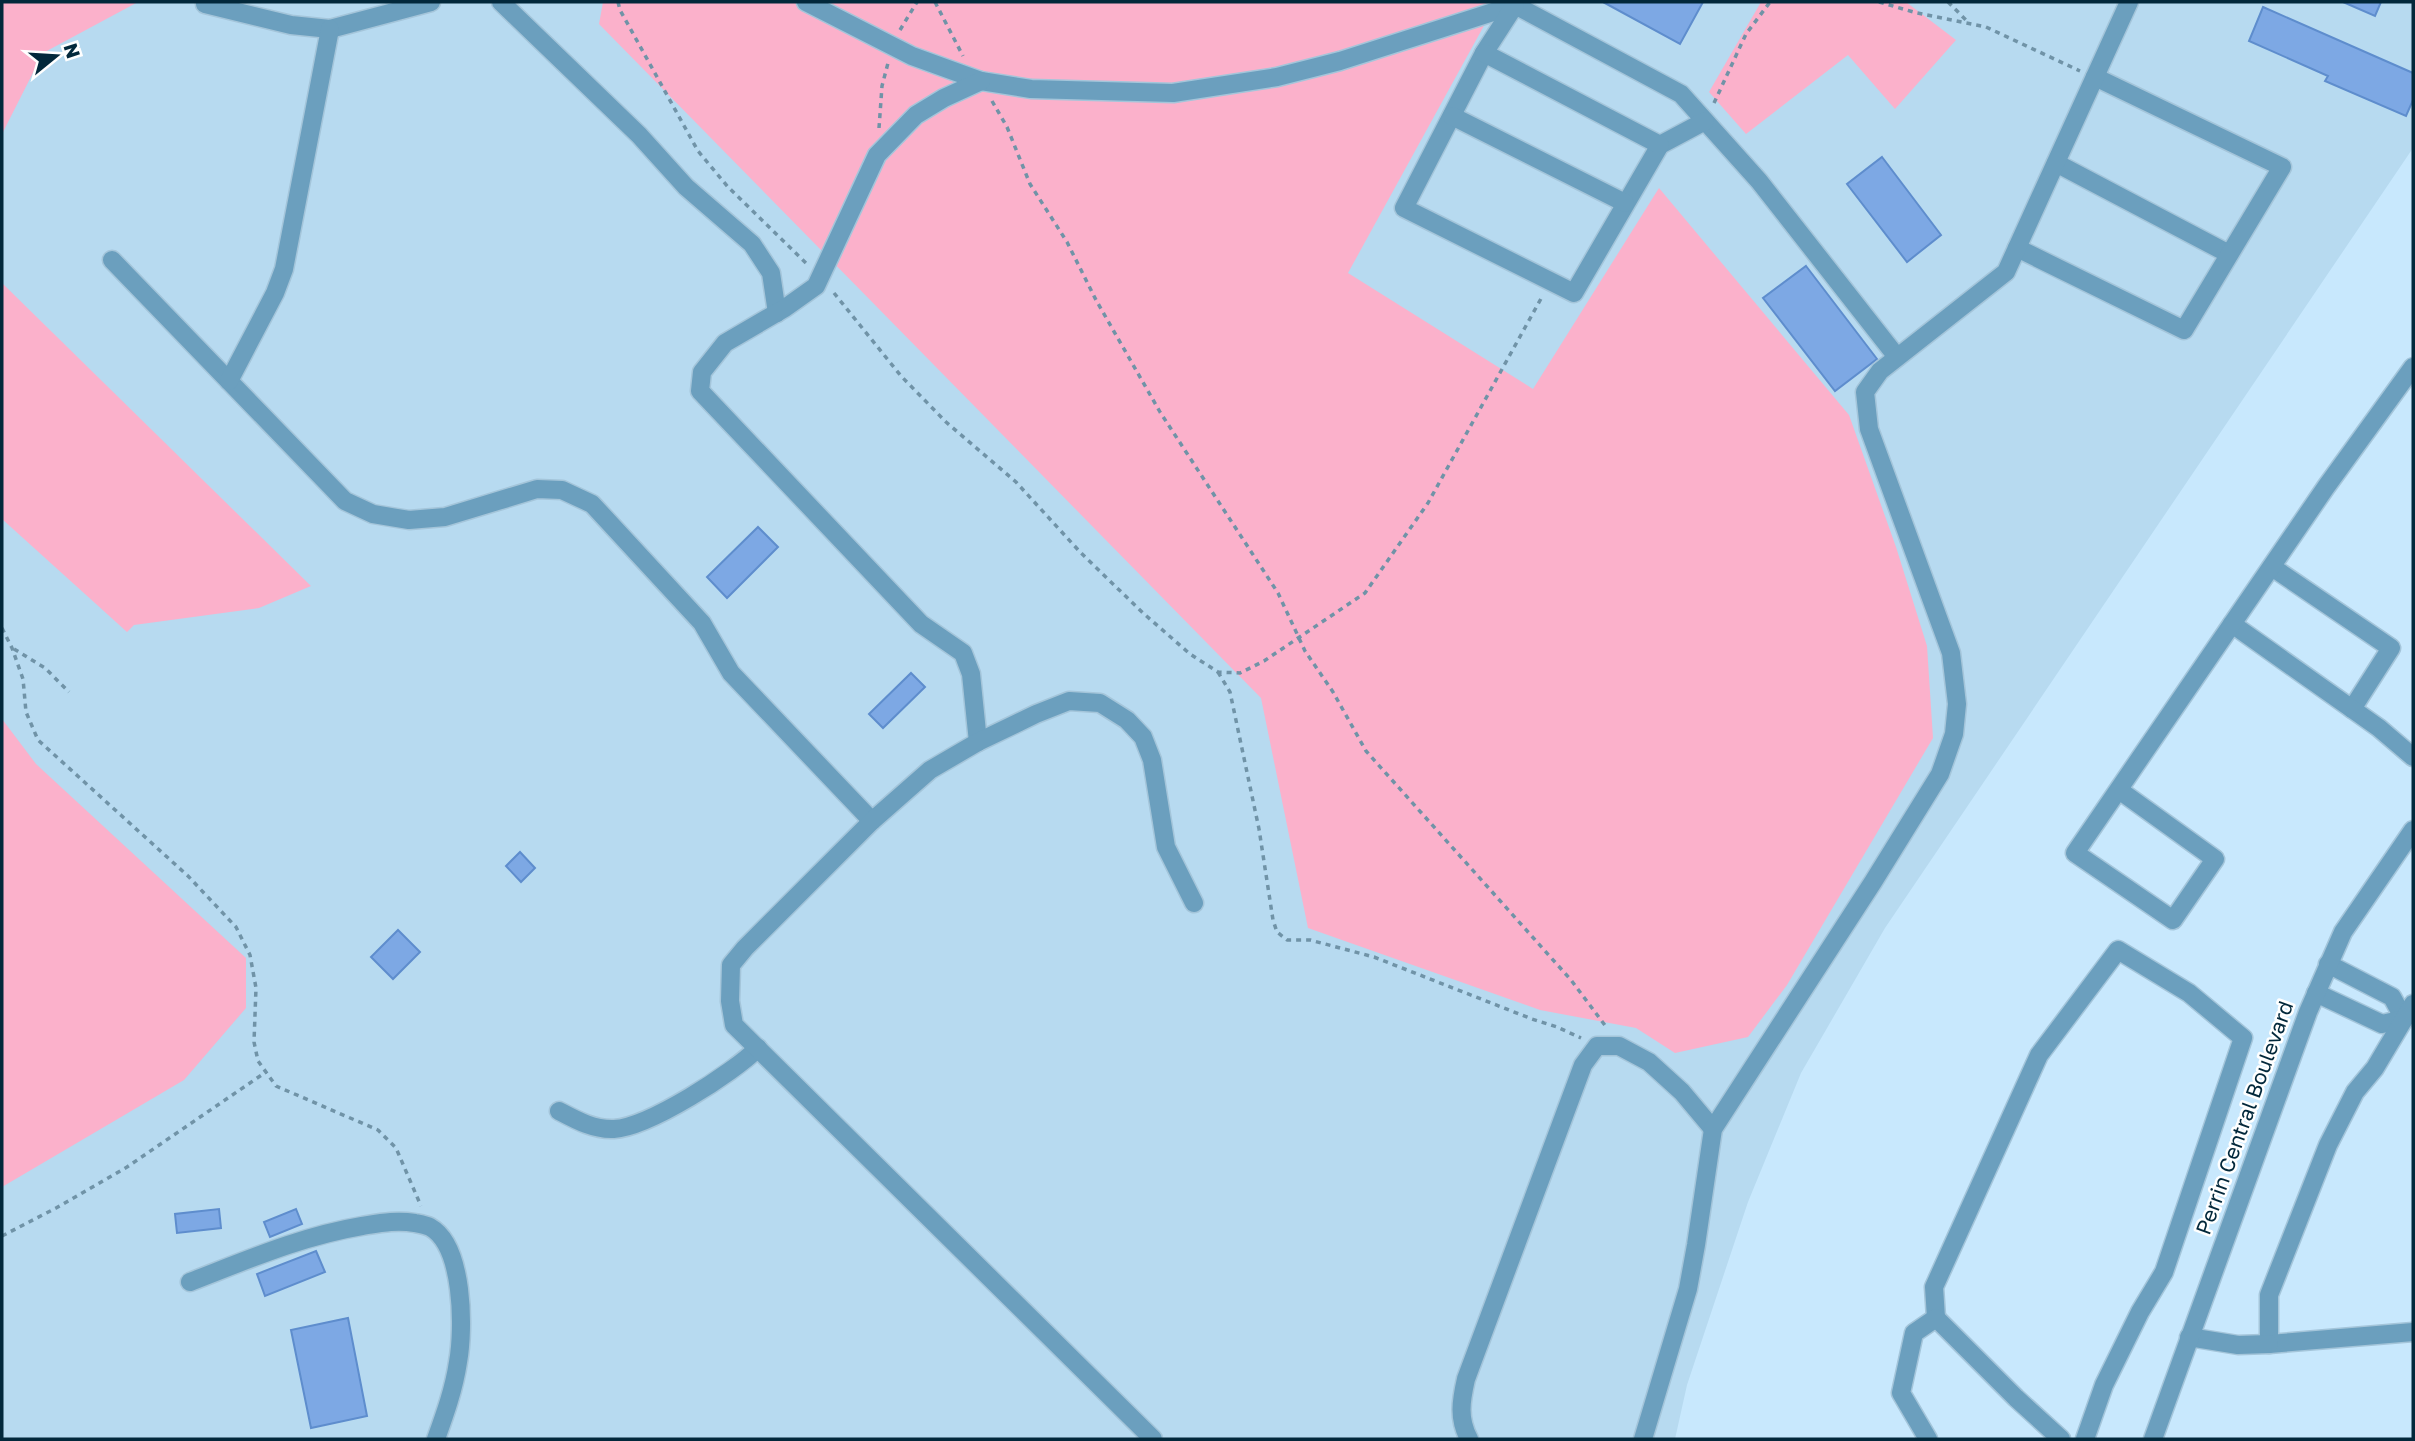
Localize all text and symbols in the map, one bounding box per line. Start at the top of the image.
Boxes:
north arrow [21,21,91,91]
text: N [59,40,86,61]
street label: Perrin Central Boulevard [2190,997,2298,1238]

